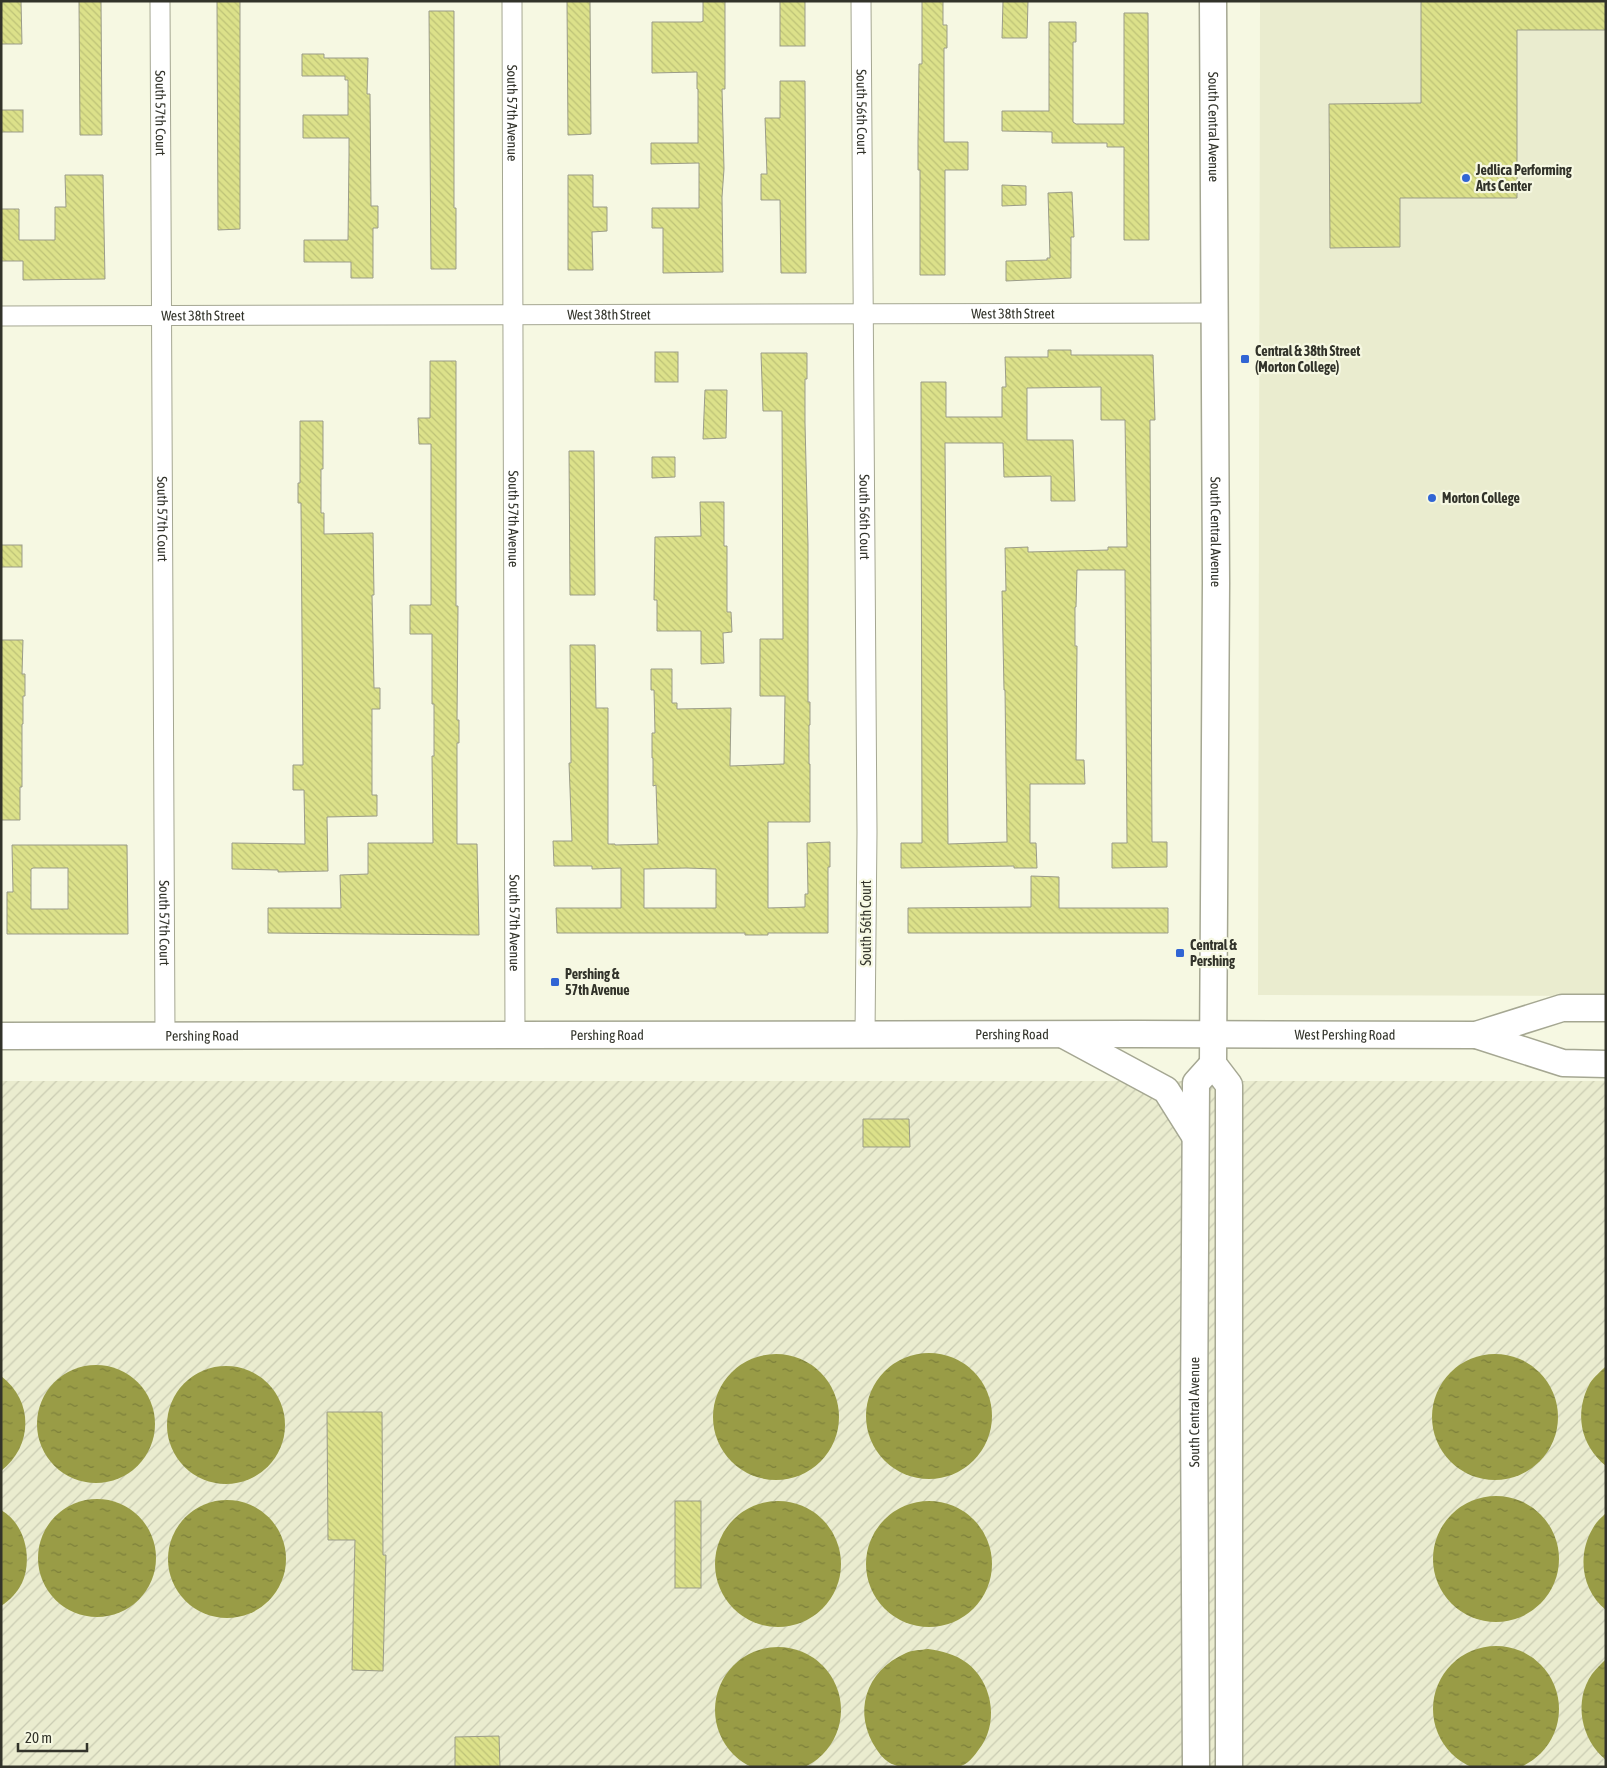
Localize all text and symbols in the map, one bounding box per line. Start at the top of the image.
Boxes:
street label: South 57th Avenue [504,65,520,161]
street label: South 56th Court [853,69,870,155]
street label: South 57th Court [152,70,169,156]
street label: South Central Avenue [1205,72,1222,182]
place label: Jedlica Performing Arts Center [1475,162,1573,194]
marker: Jedlica Performing Arts Center [1460,172,1472,184]
street label: West 38th Street [971,305,1055,322]
street label: West 38th Street [567,306,651,323]
street label: West 38th Street [161,307,245,324]
place label: Central & 38th Street (Morton College) [1255,343,1360,375]
marker: Central & 38th Street (Morton College) [1239,353,1251,365]
street label: South 57th Avenue [505,471,522,567]
street label: South 56th Court [856,474,873,560]
street label: South 57th Court [154,476,171,562]
street label: South Central Avenue [1207,477,1224,587]
place label: Morton College [1442,490,1520,506]
marker: Morton College [1426,492,1438,504]
street label: South 57th Avenue [507,875,523,971]
street label: South 57th Court [156,880,173,966]
street label: South 56th Court [858,880,874,966]
place label: Central & Pershing [1190,937,1237,969]
marker: Central & Pershing [1174,947,1186,959]
place label: Pershing & 57th Avenue [565,966,630,998]
marker: Pershing & 57th Avenue [549,976,561,988]
street label: Pershing Road [975,1026,1049,1042]
street label: West Pershing Road [1295,1026,1395,1043]
street label: Pershing Road [570,1027,644,1043]
street label: Pershing Road [165,1028,239,1044]
street label: South Central Avenue [1186,1357,1202,1467]
scale bar [18,1720,86,1752]
text: 20 m [25,1729,52,1746]

